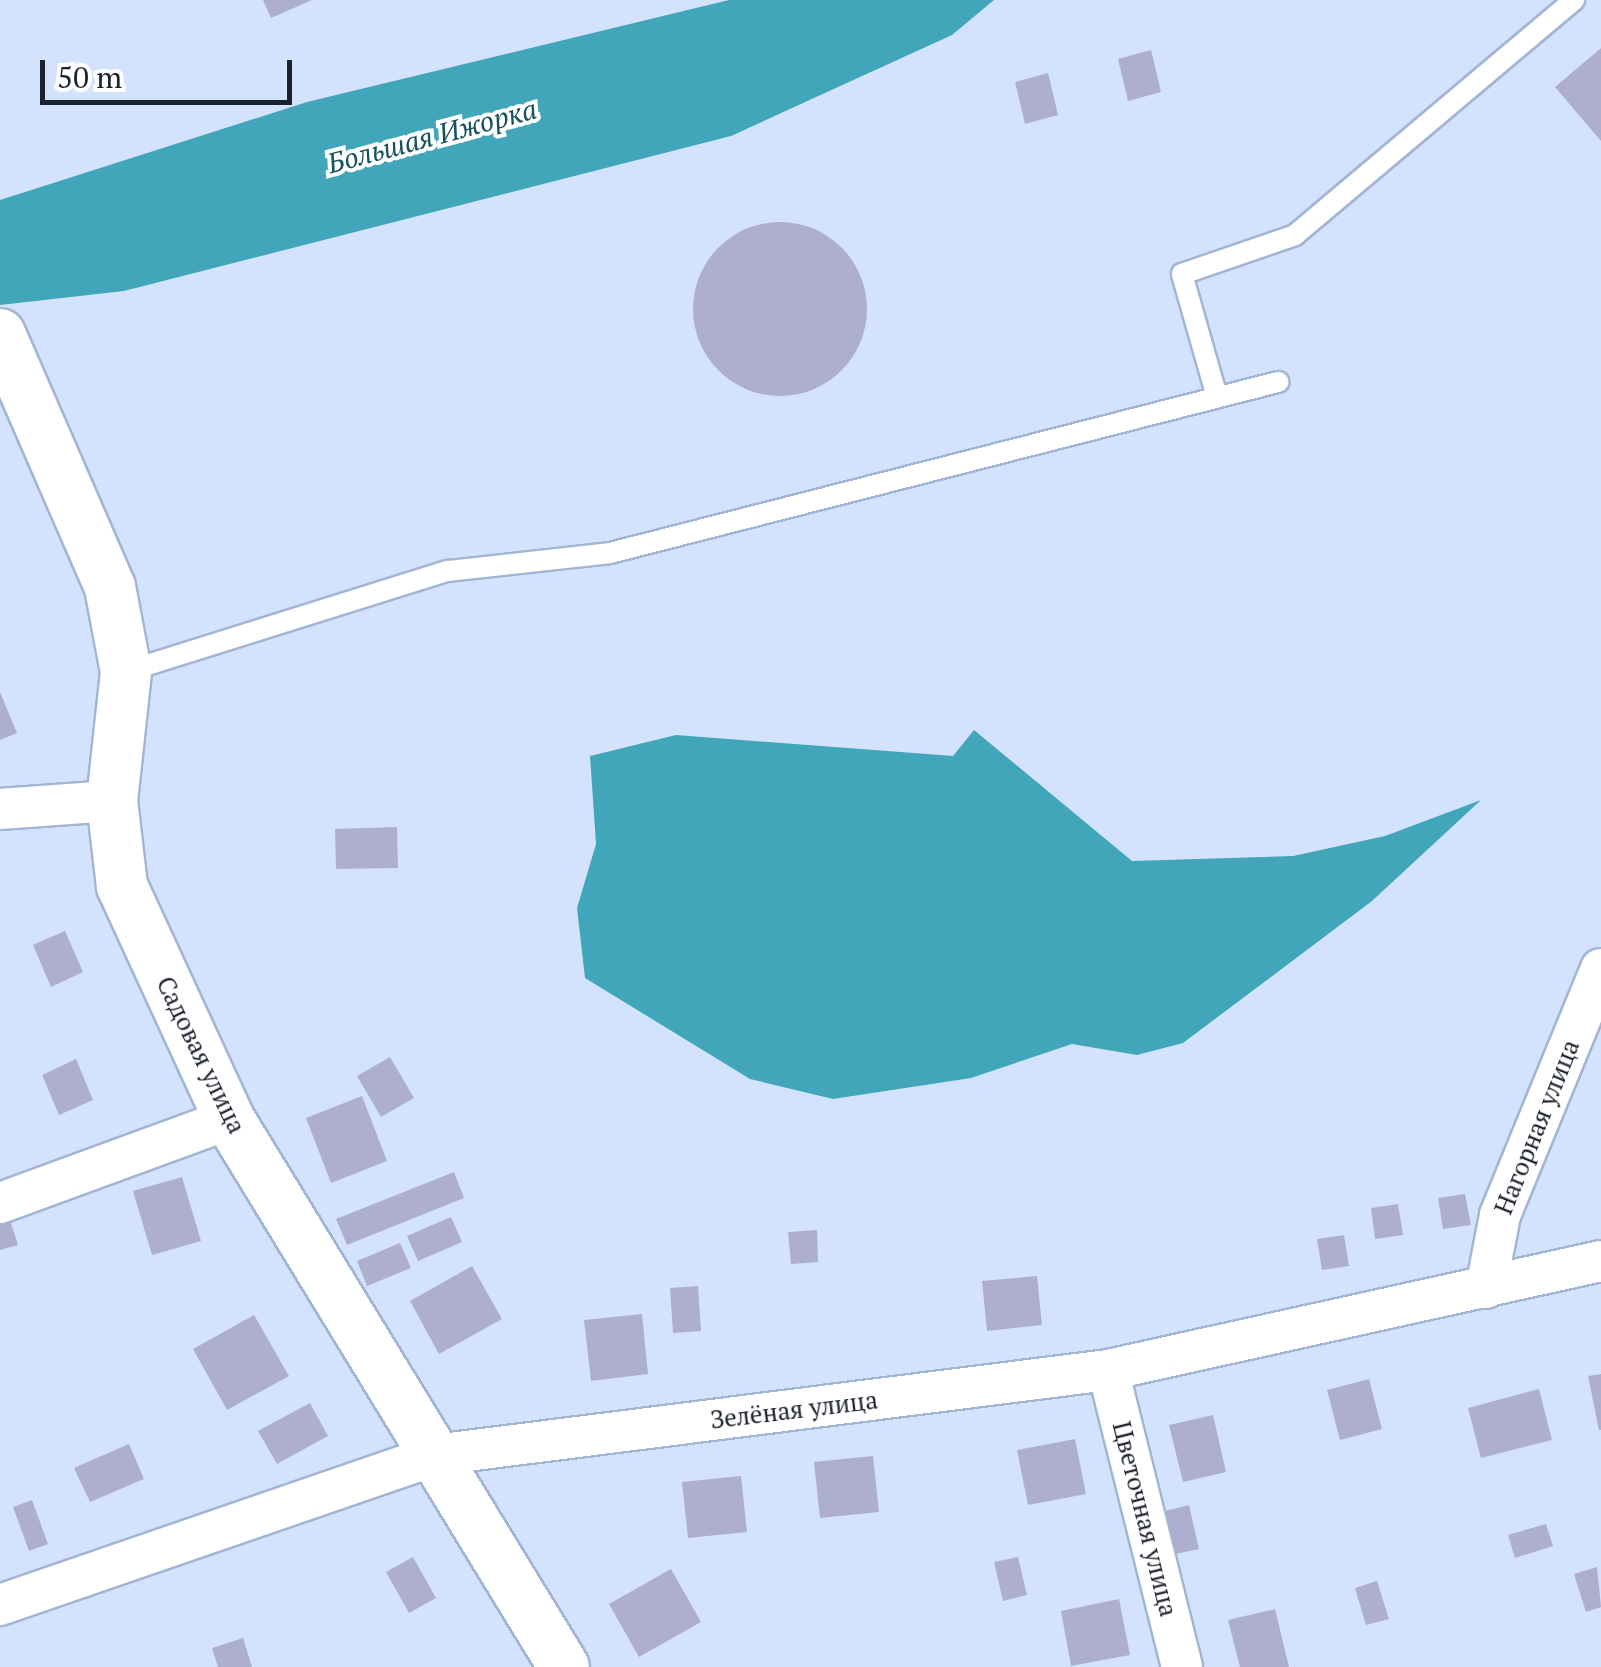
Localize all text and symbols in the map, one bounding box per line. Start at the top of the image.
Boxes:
scale bar [45,40,298,102]
text: 50 m [57,57,122,97]
water label: Большая Ижорка [324,92,540,180]
street label: Садовая улица [150,972,252,1138]
street label: Нагорная улица [1488,1035,1586,1219]
street label: Зелёная улица [709,1385,879,1435]
street label: Цветочная улица [1106,1418,1184,1620]

